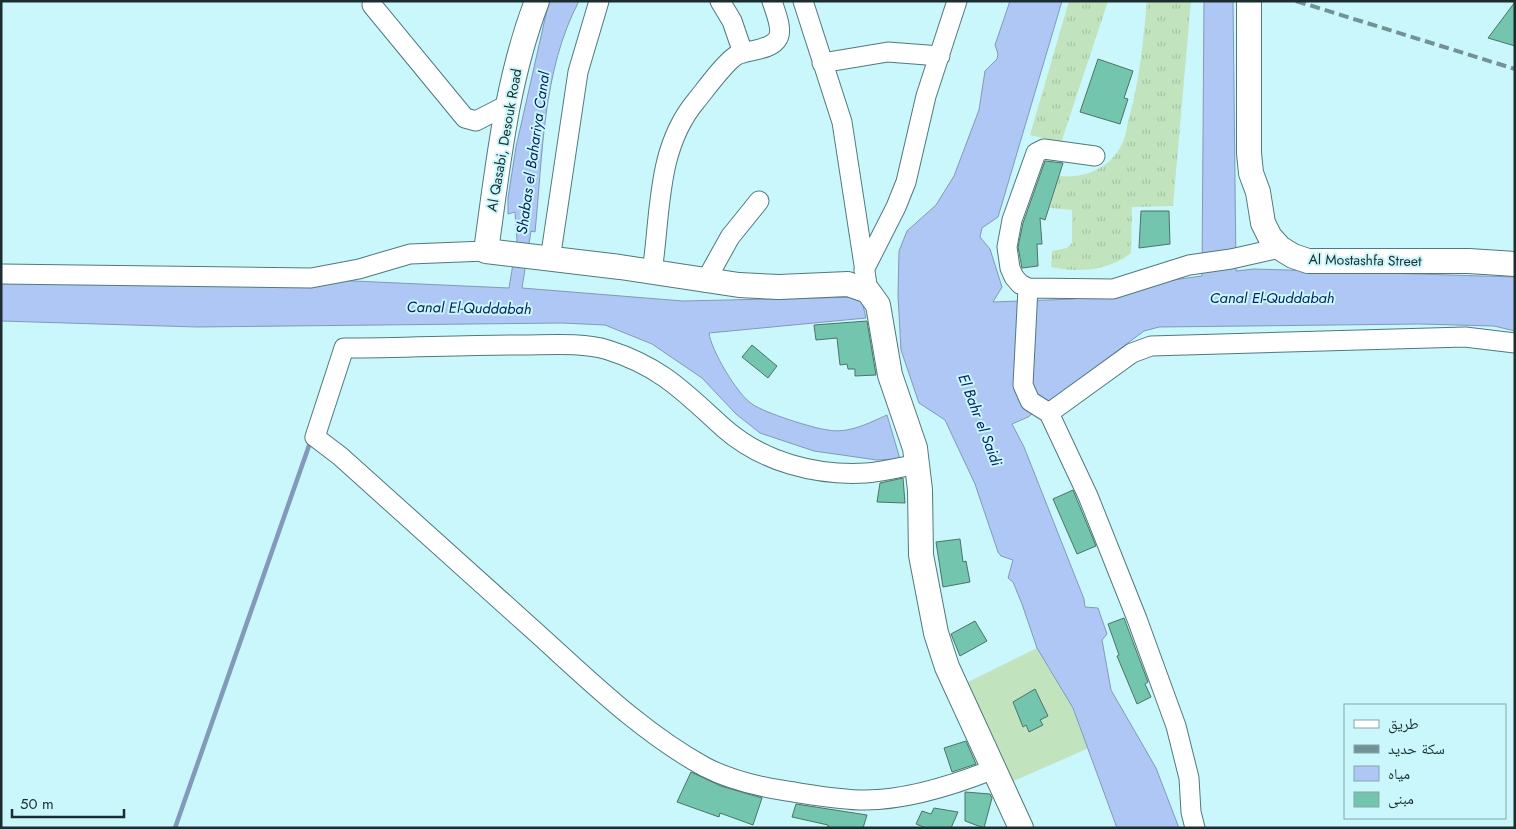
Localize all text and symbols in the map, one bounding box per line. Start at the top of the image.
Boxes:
street label: Al Qasabi, Desouk Road [482,67,526,213]
water label: Shabas el Bahariya Canal [511,70,555,236]
street label: Al Mostashfa Street [1308,249,1422,271]
water label: Canal El-Quddabah [1210,287,1334,309]
water label: Canal El-Quddabah [406,296,532,320]
water label: El Bahr el Saidi [952,371,1008,469]
legend [1344,704,1506,819]
text: طريق [1388,713,1419,735]
text: سكة حديد [1388,738,1445,760]
text: مياه [1388,763,1410,785]
scale bar [12,786,125,818]
text: مبنى [1388,788,1414,810]
text: 50 m [20,793,54,815]

